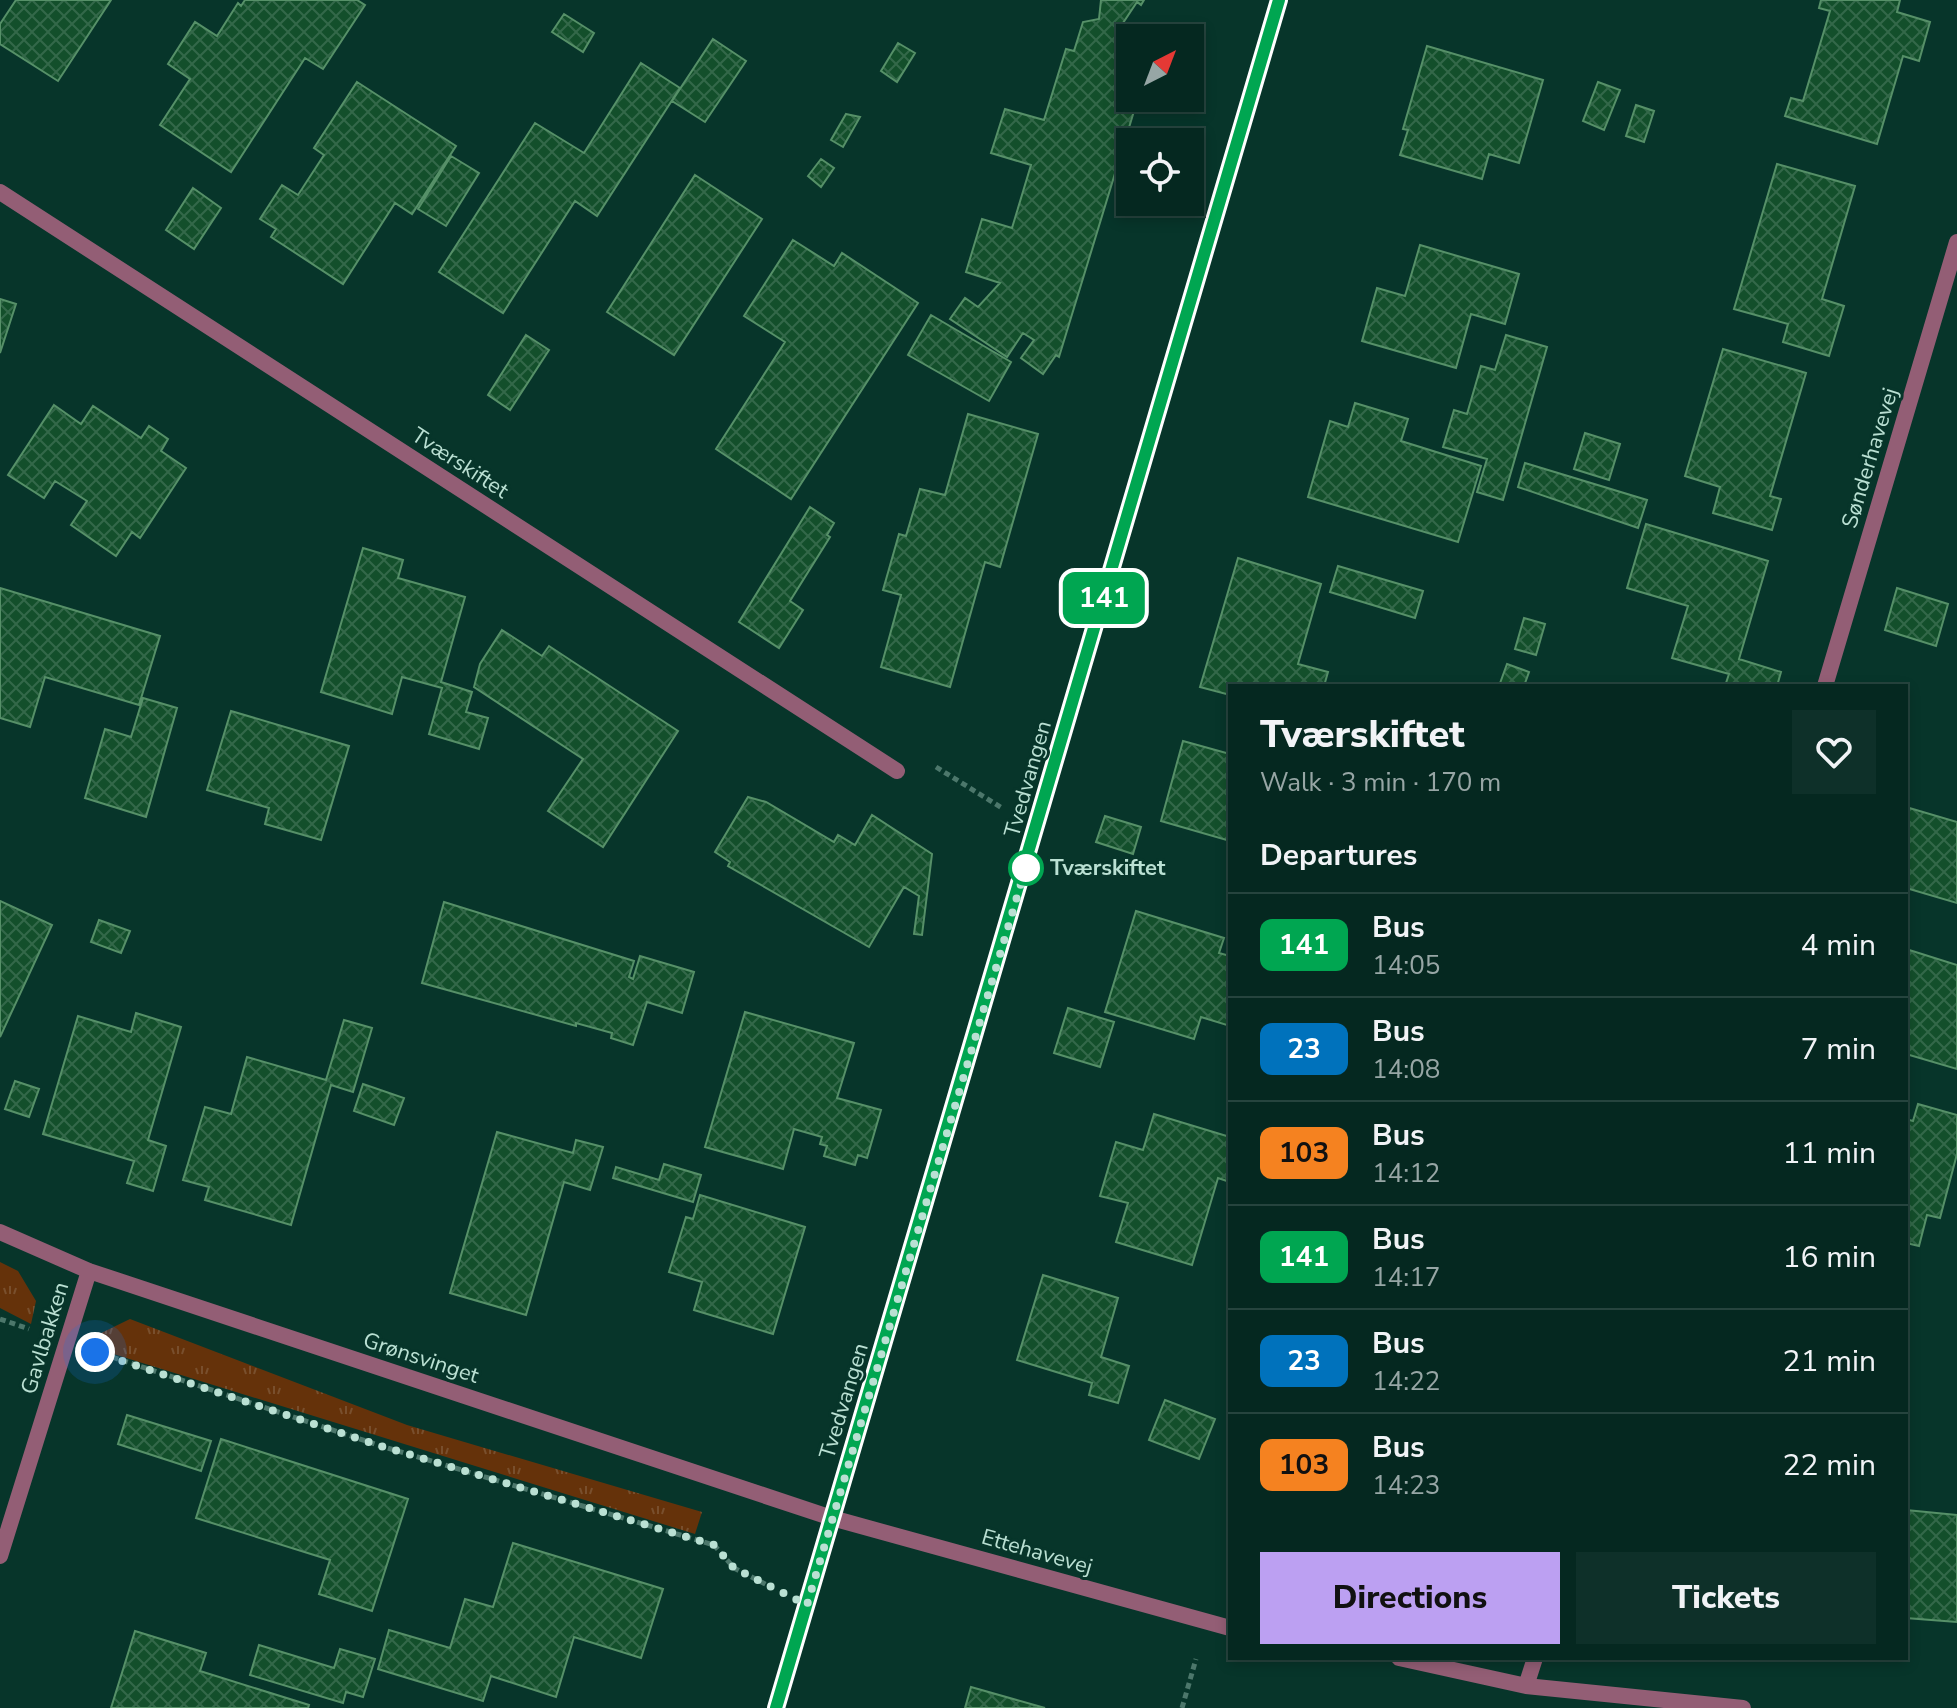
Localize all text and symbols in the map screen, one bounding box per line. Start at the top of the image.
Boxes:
north arrow [1116,24,1204,112]
map controls [1116,24,1204,216]
button: locate [1116,128,1204,216]
street label: Sønderhavevej [1834,384,1906,532]
street label: Tværskiftet [406,420,515,506]
line badge: 141 [1058,572,1150,624]
text: 141 [1079,579,1129,617]
text: Tværskiftet [1260,709,1465,760]
button: heart [1792,710,1876,794]
street label: Tvedvangen [997,717,1059,841]
text: Walk · 3 min · 170 m [1260,765,1501,800]
text: Departures [1260,835,1417,876]
marker: Tværskiftet [1009,851,1043,885]
place label: Tværskiftet [1050,853,1166,883]
text: Bus [1372,907,1425,948]
text: 4 min [1801,925,1876,966]
text: 141 [1279,926,1329,964]
text: 14:05 [1372,948,1440,983]
text: Bus [1372,1011,1425,1052]
text: 7 min [1801,1029,1876,1070]
text: 23 [1287,1030,1321,1068]
text: 14:08 [1372,1052,1440,1087]
text: Bus [1372,1115,1425,1156]
text: 11 min [1783,1133,1876,1174]
text: 103 [1279,1134,1329,1172]
text: 14:12 [1372,1156,1440,1191]
text: Bus [1372,1219,1425,1260]
text: 16 min [1783,1237,1876,1278]
text: 141 [1279,1238,1329,1276]
text: 14:17 [1372,1260,1440,1295]
street label: Gavlbakken [14,1278,76,1398]
text: Bus [1372,1323,1425,1364]
street label: Grønsvinget [359,1325,483,1391]
your location [75,1332,115,1372]
street label: Tvedvangen [812,1339,876,1463]
text: 21 min [1783,1341,1876,1382]
text: 23 [1287,1342,1321,1380]
text: 14:22 [1372,1364,1440,1399]
text: Bus [1372,1427,1425,1468]
text: 22 min [1783,1445,1876,1486]
text: 103 [1279,1446,1329,1484]
text: 14:23 [1372,1468,1440,1503]
street label: Ettehavevej [978,1522,1096,1582]
button: Directions [1260,1552,1560,1644]
button: Tickets [1576,1552,1876,1644]

